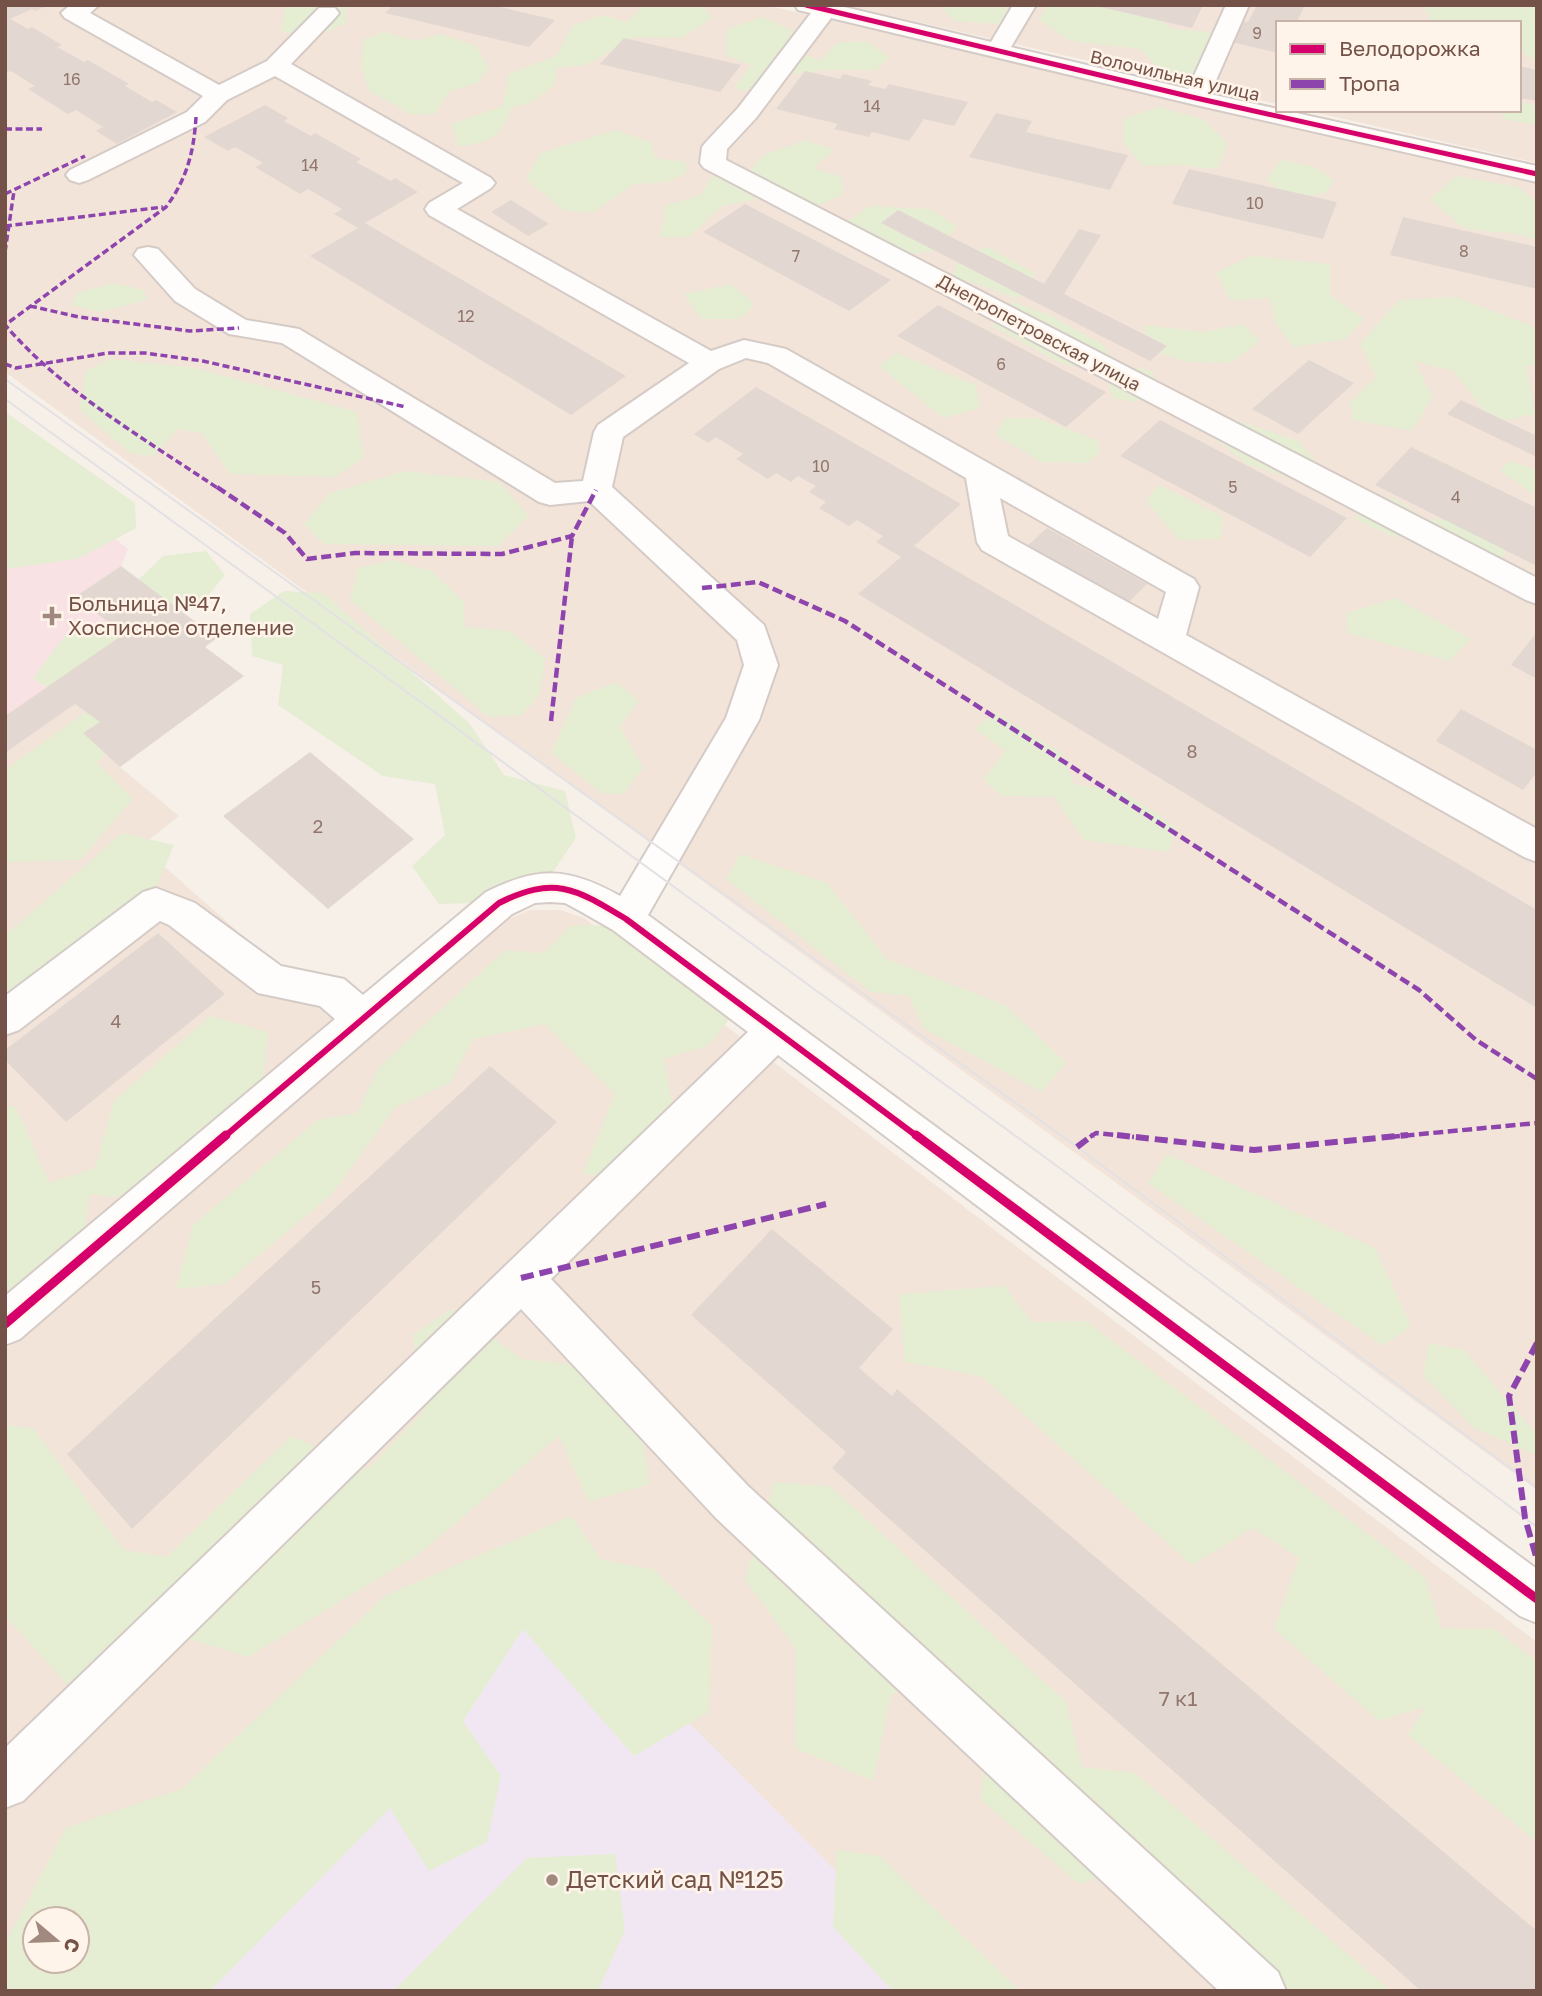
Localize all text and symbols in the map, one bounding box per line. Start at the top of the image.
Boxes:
legend [1276,21,1521,112]
house number: 9 [1252,23,1262,43]
text: Велодорожка [1339,35,1481,61]
street label: Волочильная улица [1088,45,1262,105]
house number: 16 [63,69,81,89]
text: Тропа [1339,70,1400,96]
house number: 14 [863,96,881,116]
house number: 14 [301,155,319,175]
house number: 10 [1246,193,1264,213]
house number: 8 [1459,241,1469,261]
house number: 7 [792,246,800,266]
street label: Днепропетровская улица [934,269,1145,395]
house number: 12 [457,306,475,326]
house number: 6 [996,354,1006,374]
house number: 10 [812,456,830,476]
house number: 5 [1228,477,1238,497]
house number: 4 [1451,487,1461,507]
place label: Больница №47, Хосписное отделение [68,590,294,640]
marker: Больница №47, Хосписное отделение [42,606,62,626]
house number: 8 [1187,740,1197,762]
house number: 2 [313,815,323,837]
house number: 4 [111,1010,122,1032]
house number: 5 [311,1276,321,1298]
house number: 7 к1 [1159,1685,1197,1711]
place label: Детский сад №125 [566,1864,784,1893]
marker: Детский сад №125 [544,1872,560,1888]
north arrow [21,1905,91,1975]
text: С [59,1936,86,1956]

